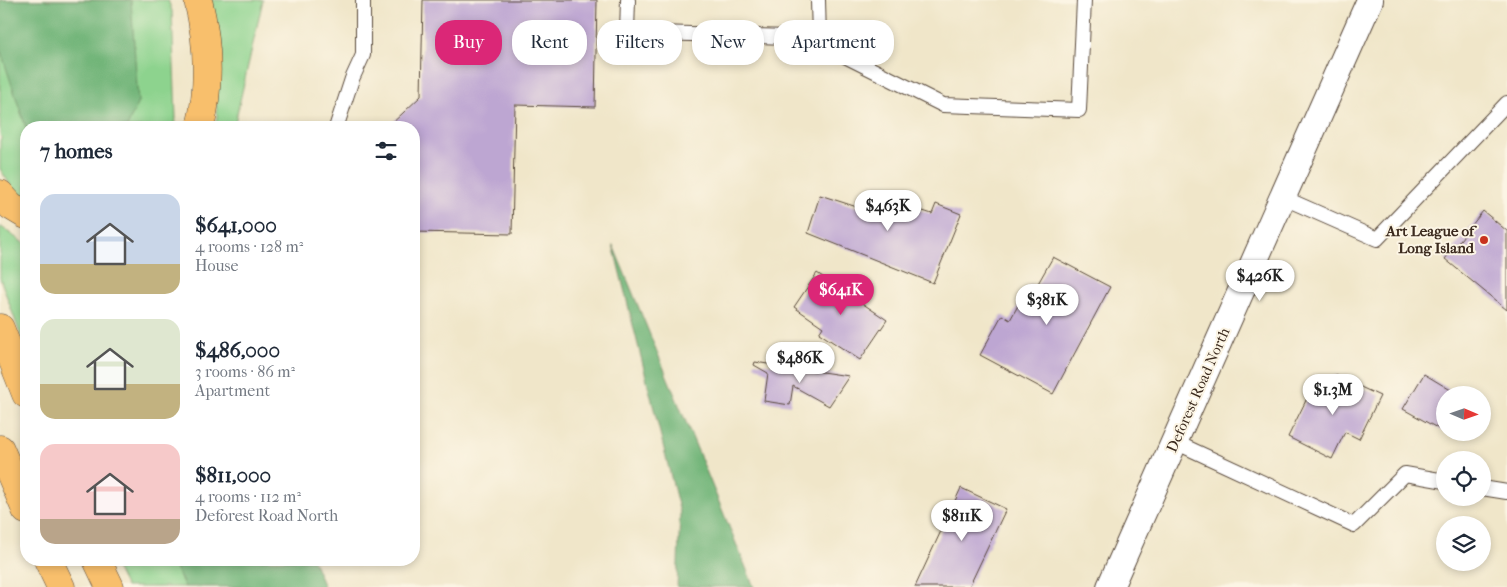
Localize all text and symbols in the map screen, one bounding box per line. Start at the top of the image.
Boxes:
chip: Buy [435,20,502,65]
chip: Rent [512,20,587,65]
chip: Filters [597,20,682,65]
chip: New [692,20,764,65]
chip: Apartment [774,20,894,65]
icon: filters [372,137,400,165]
text: 7 homes [40,139,112,163]
pin: $463K [853,190,923,232]
text: $463K [865,196,911,215]
text: $641,000 [195,213,277,237]
icon: home [80,214,140,274]
place label: Art League of Long Island [1385,222,1478,257]
marker: Art League of Long Island [1478,234,1490,246]
text: 4 rooms · 128 m² [195,237,303,256]
text: House [195,256,238,275]
pin: $426K [1225,260,1295,302]
text: $426K [1237,266,1283,285]
pin: $641K [806,274,876,316]
text: $641K [819,280,863,299]
pin: $381K [1012,284,1082,326]
text: $381K [1027,290,1067,309]
street label: Deforest Road North [1162,324,1234,455]
text: $486,000 [195,338,280,362]
icon: home [80,339,140,399]
pin: $486K [765,342,835,384]
text: $486K [777,348,823,367]
text: 3 rooms · 86 m² [195,362,295,381]
pin: $1.3M [1298,374,1368,416]
text: $1.3M [1314,380,1352,399]
text: Apartment [195,381,270,400]
north arrow [1436,386,1491,441]
map controls [1436,386,1491,571]
button: locate [1436,451,1491,506]
text: $811,000 [195,463,271,487]
icon: home [80,464,140,524]
text: 4 rooms · 112 m² [195,487,301,506]
pin: $811K [927,500,997,542]
text: Deforest Road North [195,506,338,525]
text: $811K [942,506,982,525]
button: layers [1436,516,1491,571]

